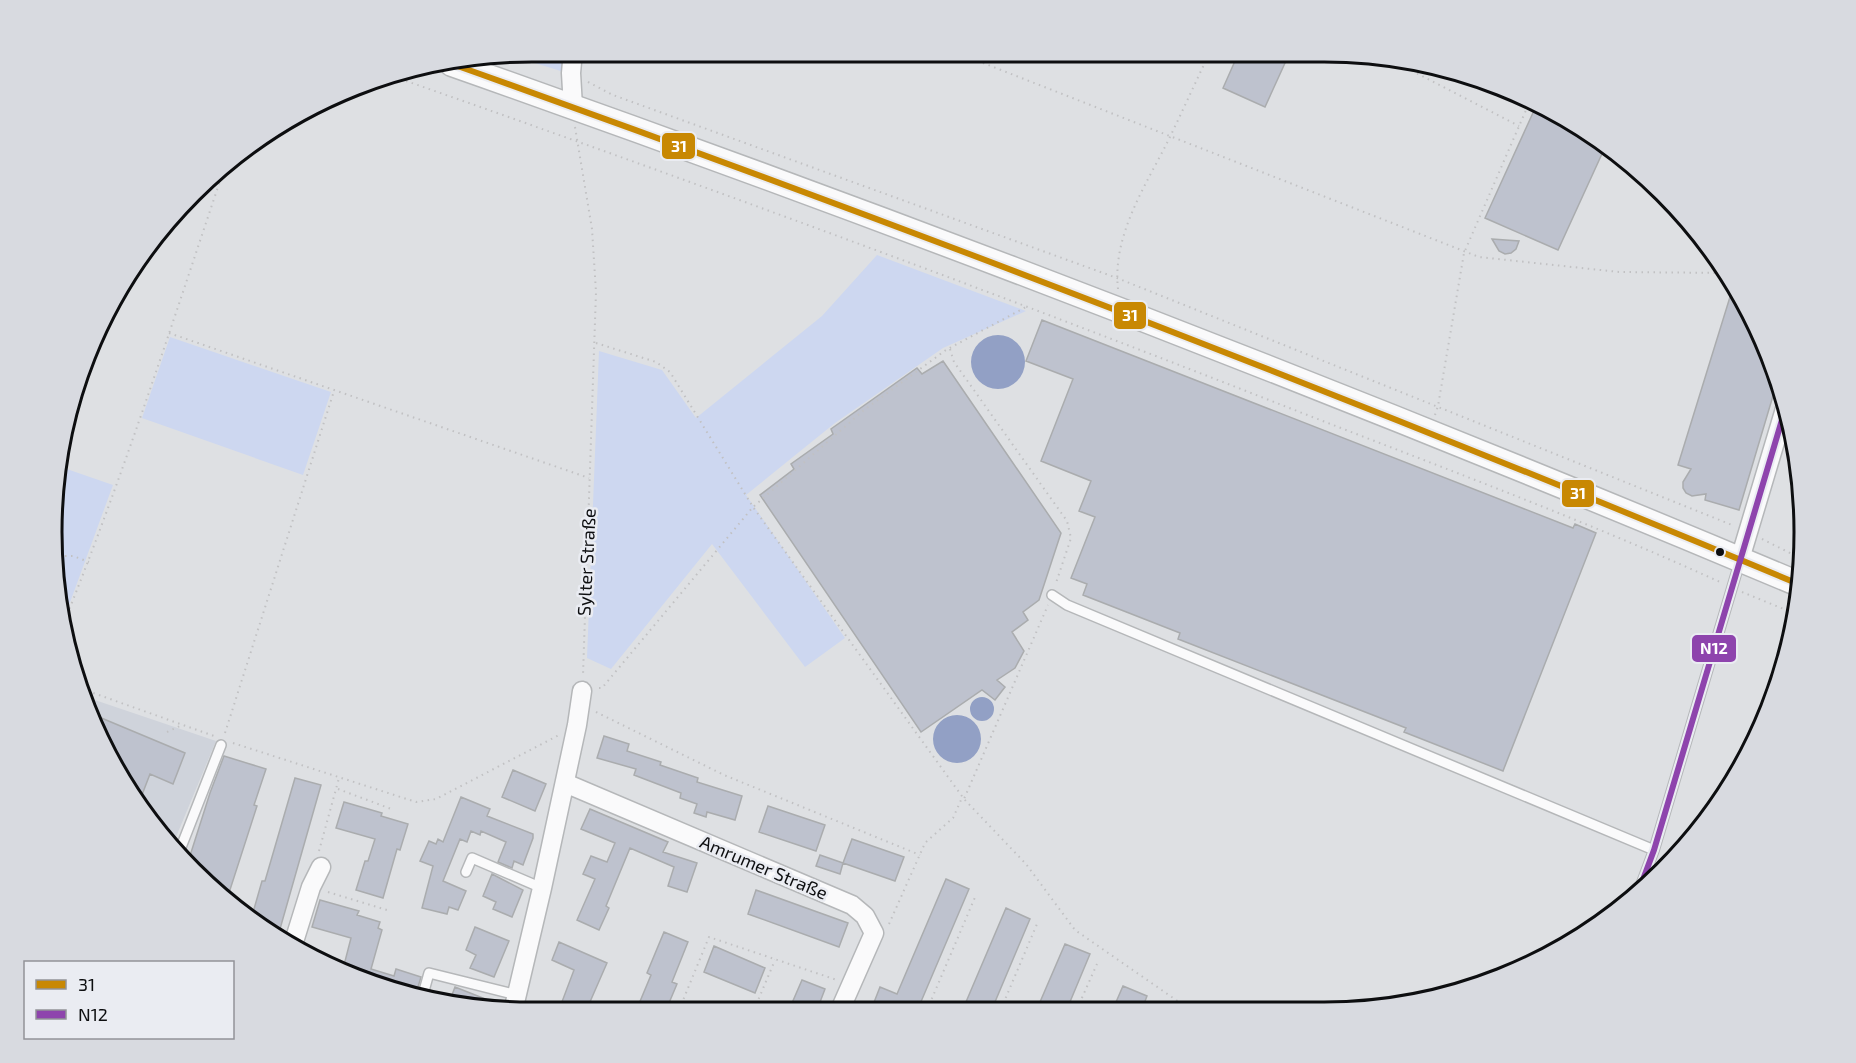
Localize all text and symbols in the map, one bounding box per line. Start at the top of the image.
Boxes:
line badge: 31 [661,132,696,160]
text: 31 [671,136,687,155]
line badge: 31 [1113,301,1147,330]
text: 31 [1122,305,1138,324]
line badge: 31 [1561,479,1595,508]
text: 31 [1570,483,1586,502]
street label: Sylter Straße [572,508,600,616]
unlabelled marker [1714,546,1726,558]
line badge: N12 [1691,634,1737,663]
text: N12 [1700,638,1728,657]
street label: Amrumer Straße [697,830,831,904]
legend [24,961,234,1039]
text: 31 [78,973,95,995]
text: N12 [78,1003,108,1025]

